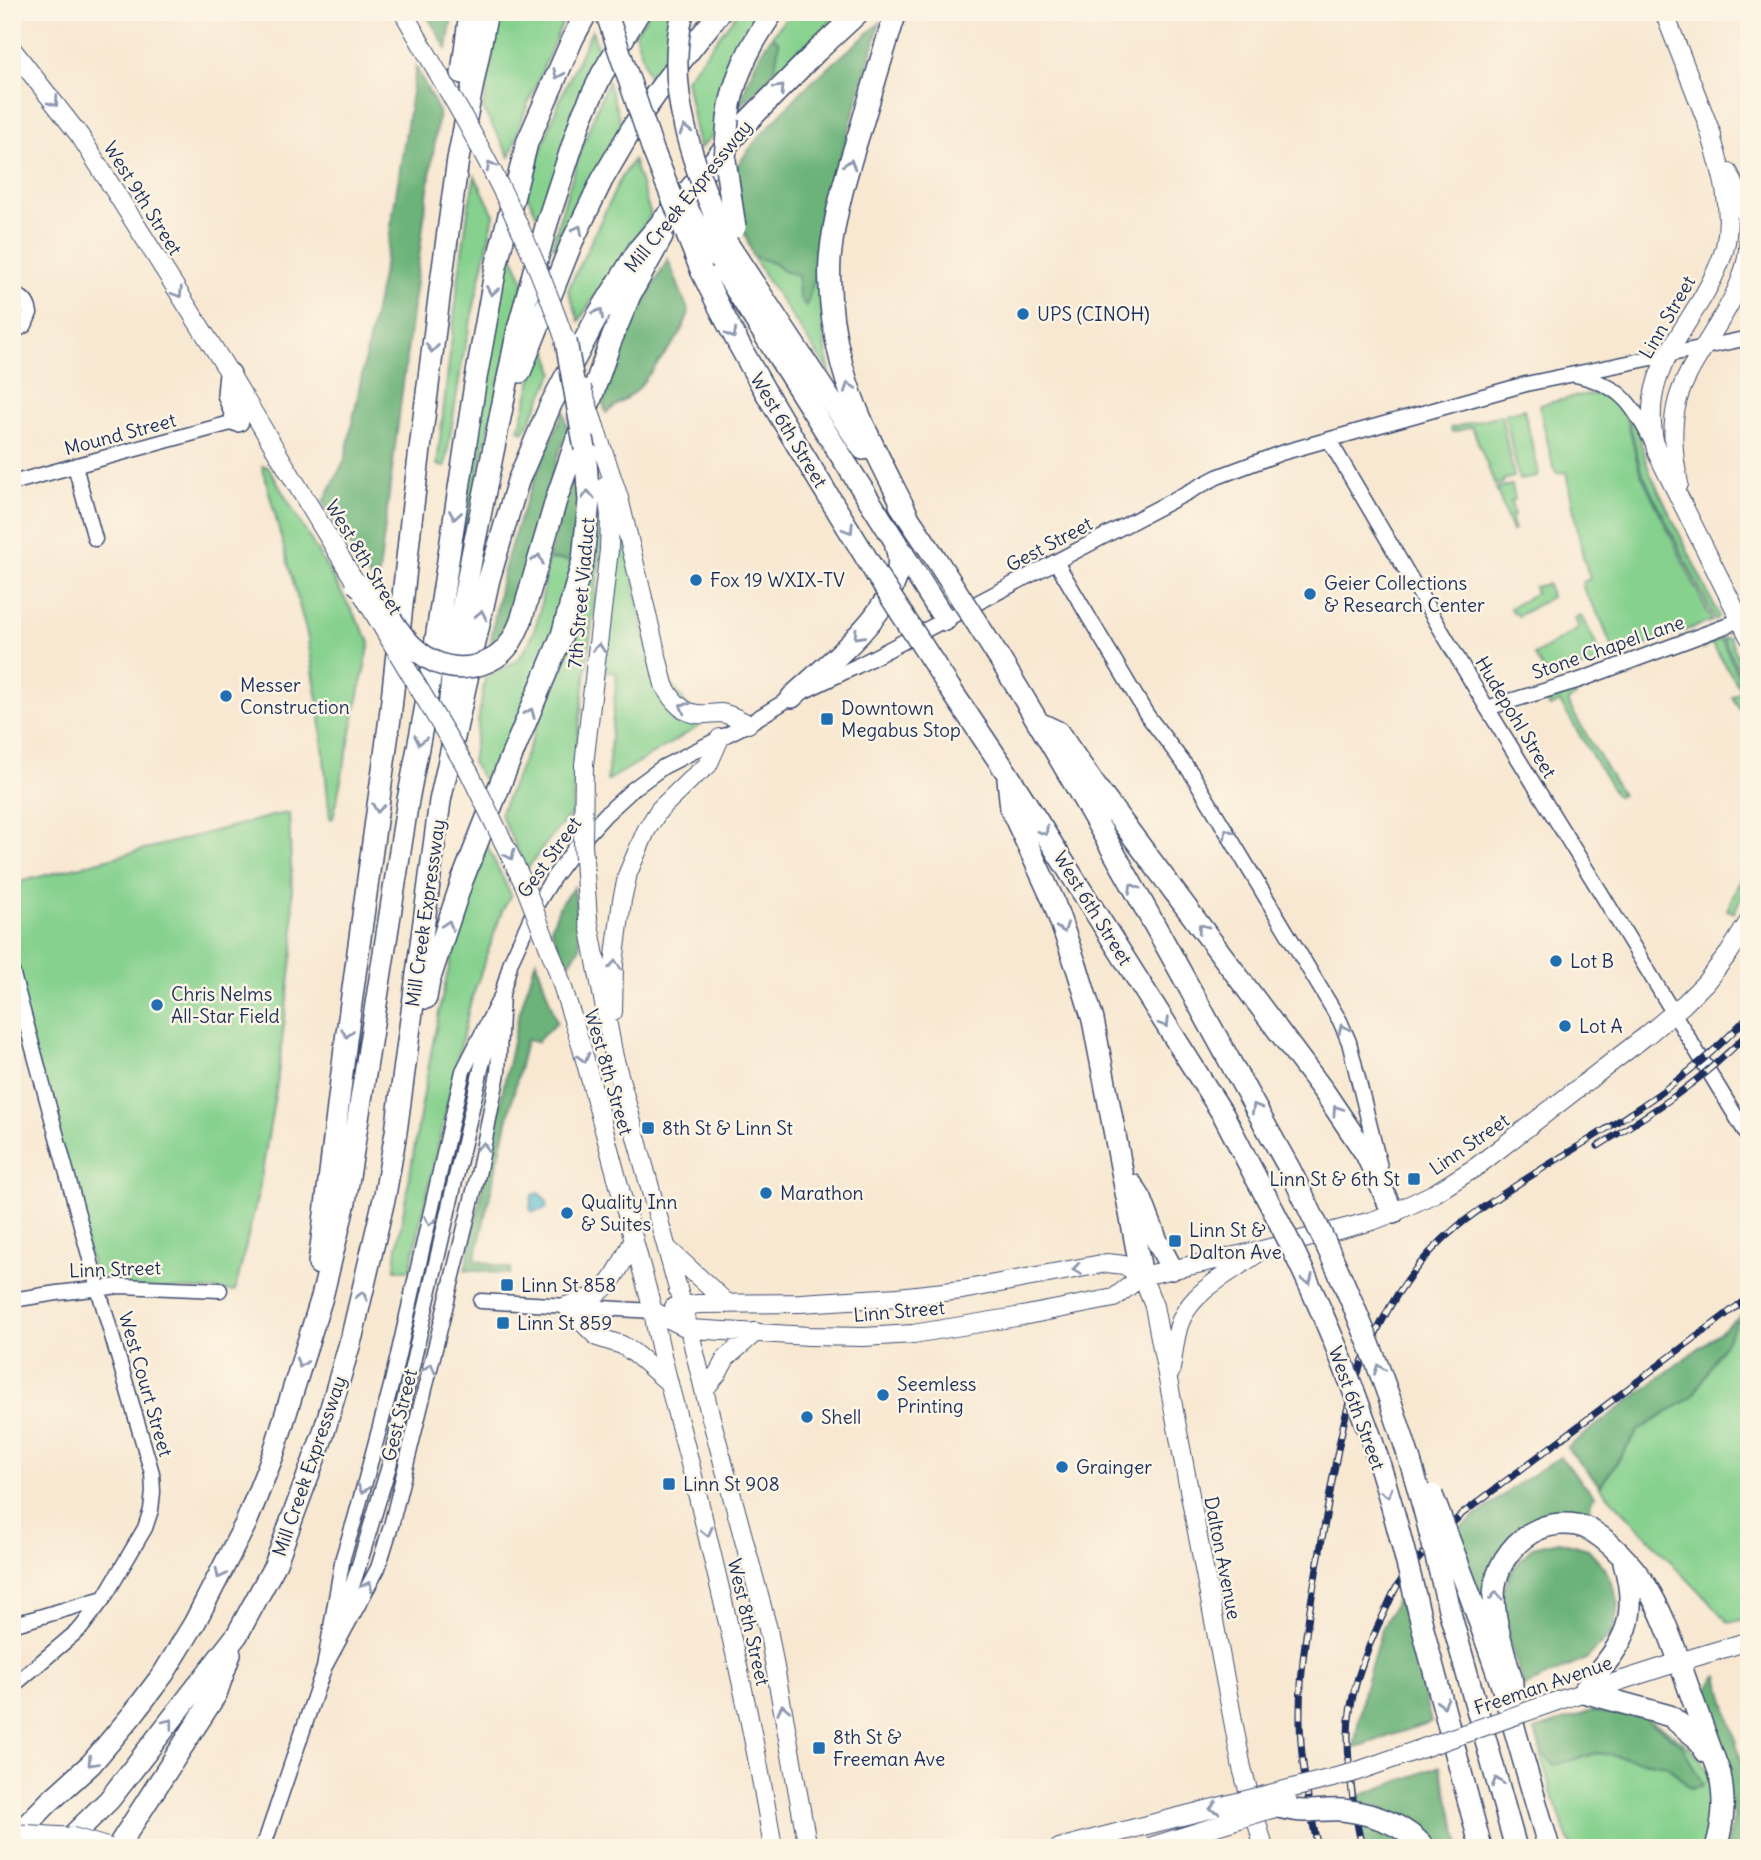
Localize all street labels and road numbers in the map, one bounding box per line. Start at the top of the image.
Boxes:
street label: Mill Creek Expressway [619,115,757,277]
street label: West 9th Street [98,137,188,259]
street label: Linn Street [1634,271,1700,363]
street label: West 6th Street [745,368,833,492]
street label: Mound Street [62,408,178,460]
street label: West 8th Street [320,495,408,619]
street label: Gest Street [1002,511,1096,577]
street label: 7th Street Viaduct [562,516,600,670]
street label: Stone Chapel Lane [1529,610,1687,684]
street label: Hudepohl Street [1470,652,1562,782]
street label: Gest Street [512,812,586,902]
street label: Mill Creek Expressway [400,818,450,1008]
street label: West 6th Street [1048,847,1138,969]
street label: West 8th Street [580,1006,638,1138]
street label: Linn Street [1425,1108,1513,1180]
street label: Linn Street [69,1255,161,1283]
street label: Linn Street [852,1295,946,1327]
street label: West Court Street [114,1309,178,1459]
street label: West 6th Street [1324,1343,1390,1473]
street label: Gest Street [376,1366,422,1464]
street label: Mill Creek Expressway [267,1373,351,1559]
street label: Dalton Avenue [1199,1494,1247,1622]
street label: West 8th Street [723,1556,775,1688]
street label: Freeman Avenue [1471,1650,1615,1720]

